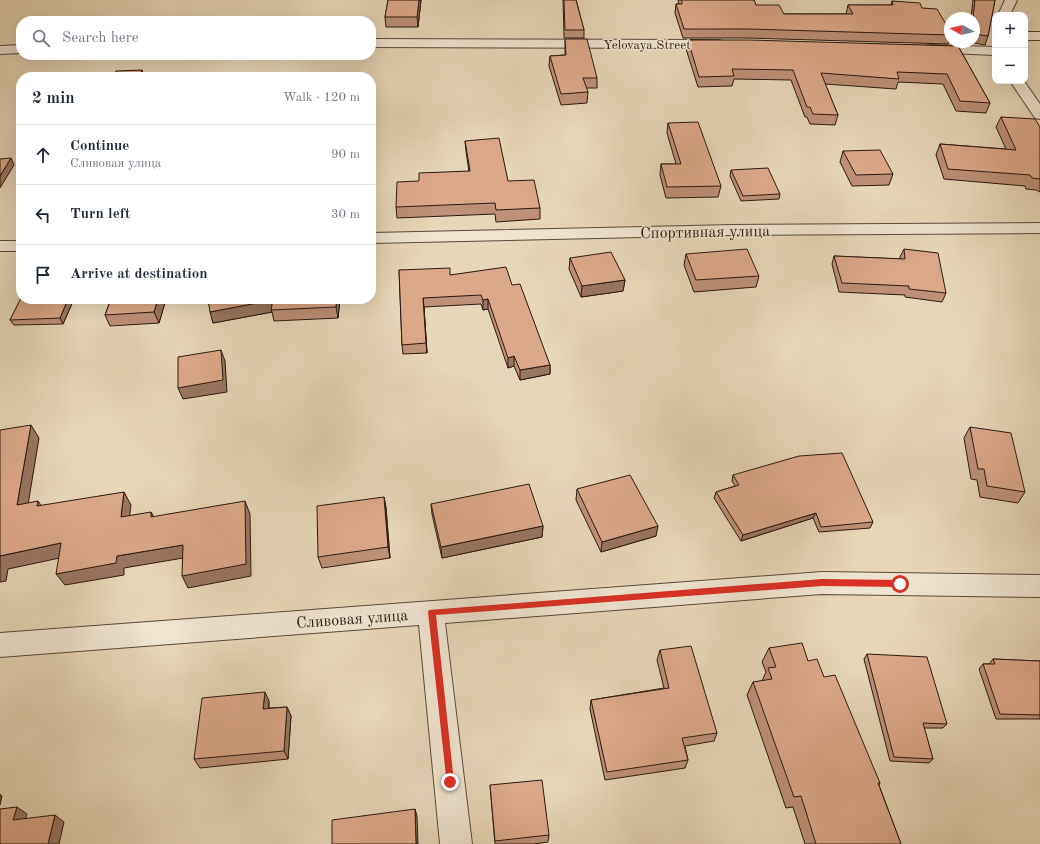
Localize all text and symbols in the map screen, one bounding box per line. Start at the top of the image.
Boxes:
north arrow [944,12,980,48]
map controls [992,12,1028,84]
button: + [992,12,1028,48]
search box [16,16,376,60]
icon: search [30,27,52,49]
text: Search here [62,31,139,46]
street label: Yelovaya Street [603,39,691,52]
button: − [992,48,1028,84]
text: 2 min [32,90,75,107]
text: Walk · 120 m [283,91,360,104]
text: Continue [70,139,129,154]
icon: ahead [32,144,54,166]
text: 90 m [331,148,360,161]
text: Сливовая улица [70,157,161,170]
icon: left [32,204,54,226]
text: Turn left [70,207,130,222]
text: 30 m [331,208,360,221]
street label: Спортивная улица [640,224,770,242]
icon: arrive [32,264,54,286]
text: Arrive at destination [70,267,208,282]
route start [891,575,909,593]
street label: Сливовая улица [296,608,409,632]
route end [441,773,459,791]

